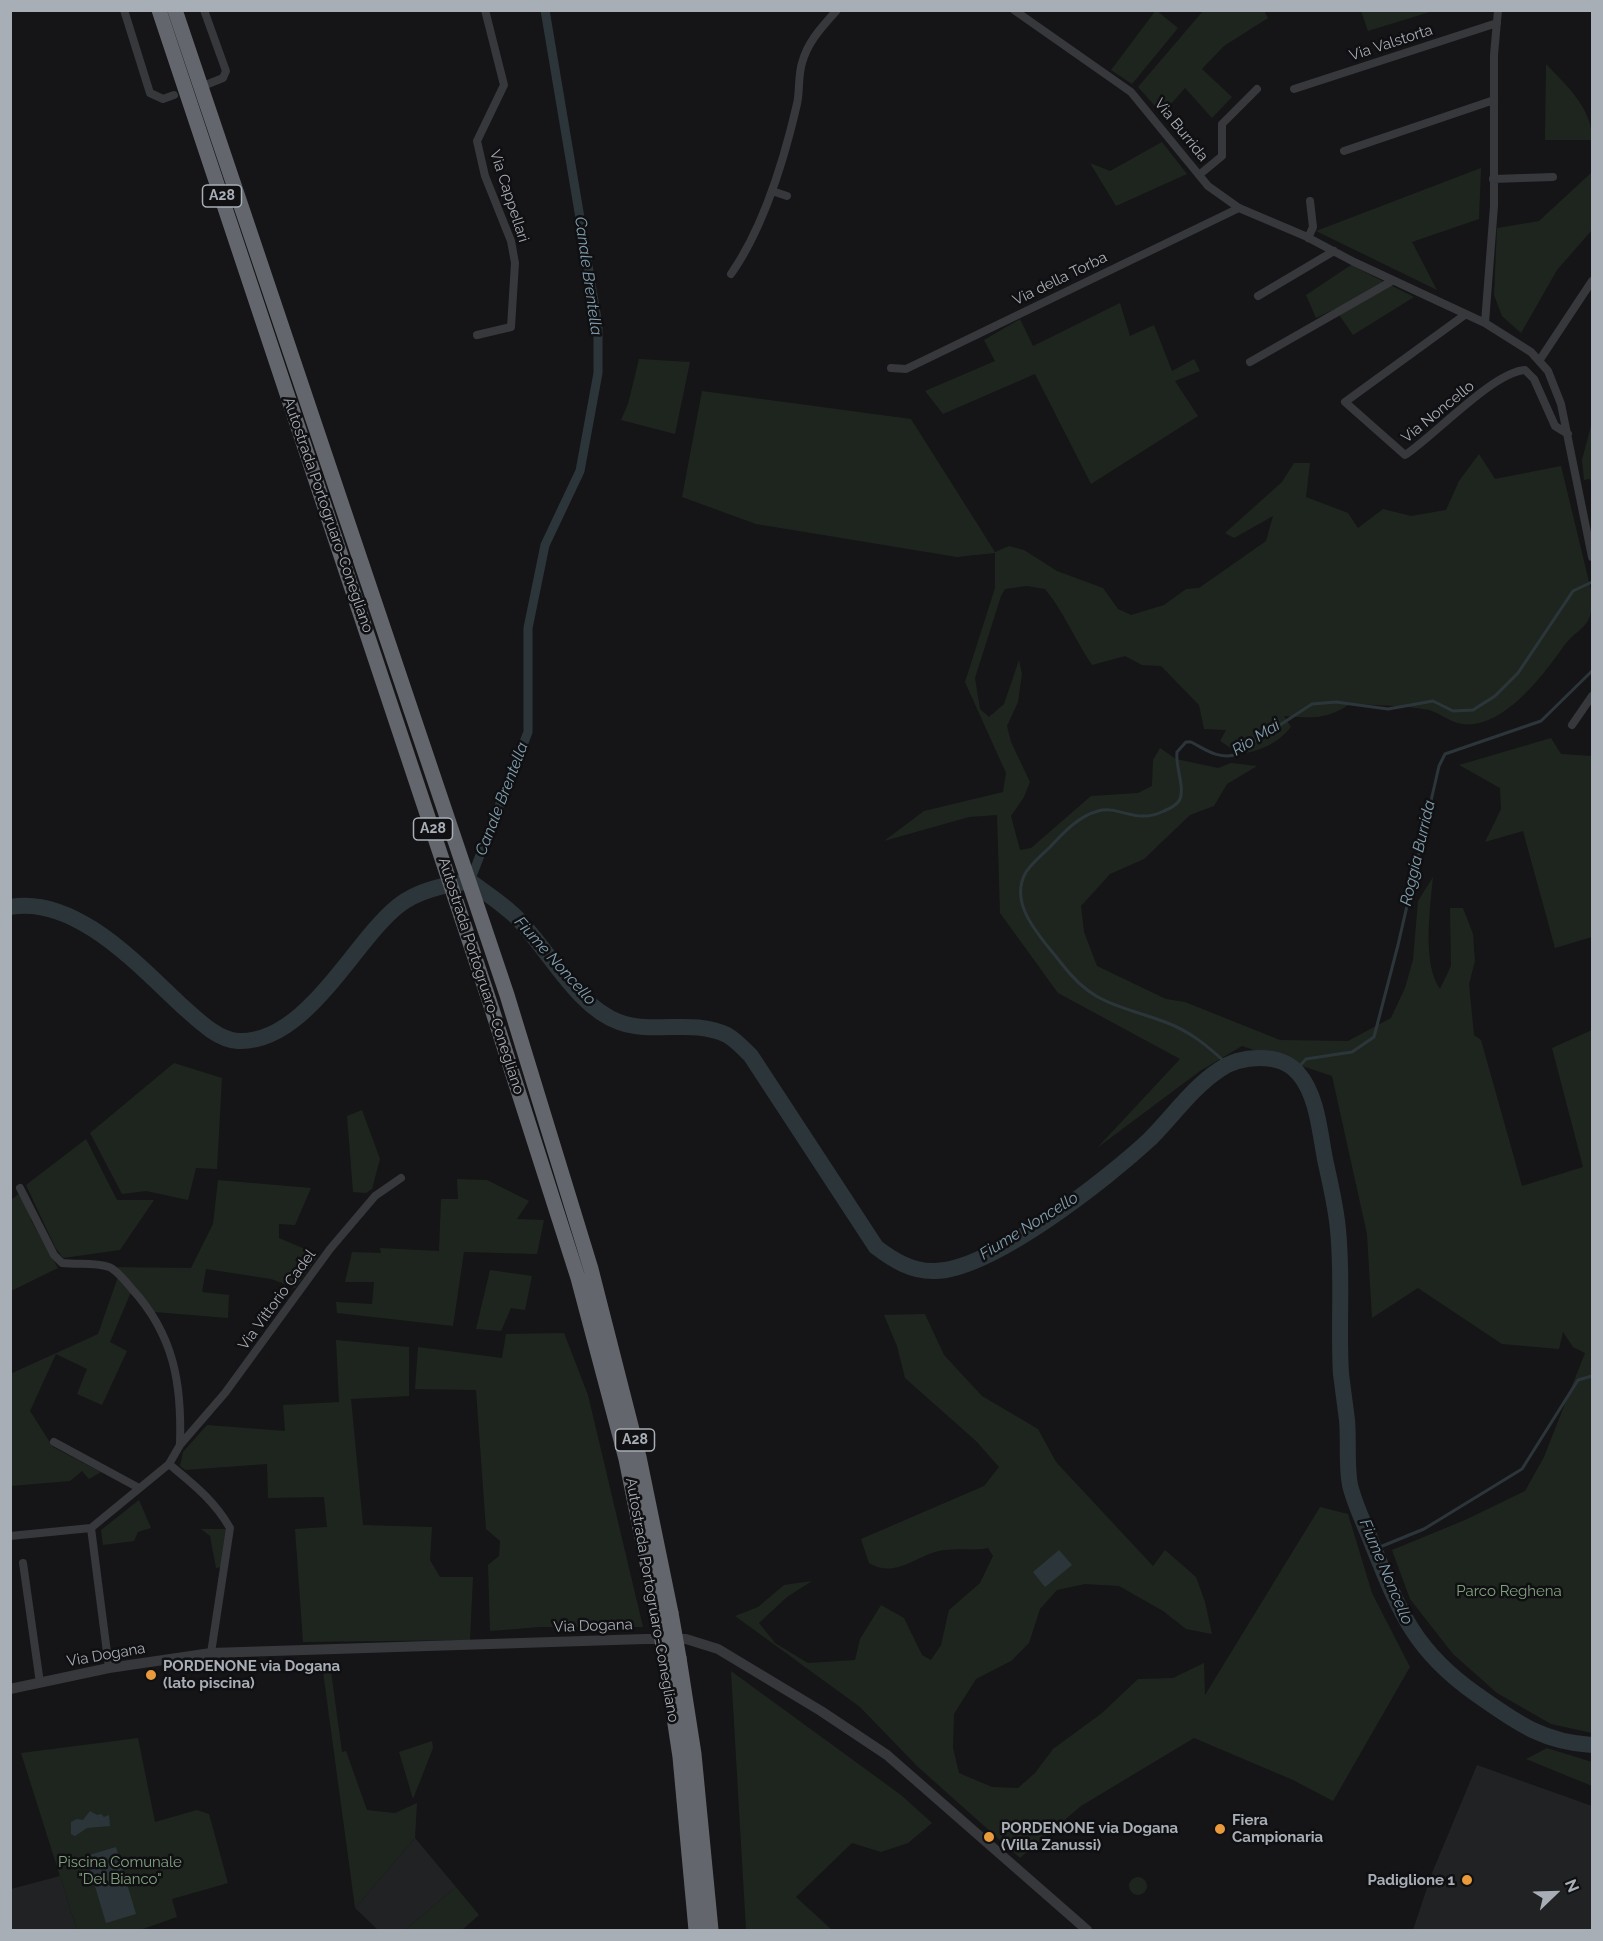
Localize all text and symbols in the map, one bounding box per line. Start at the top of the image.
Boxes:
street label: Via Valstorta [1347,21,1435,65]
street label: Via Burrida [1150,95,1212,165]
street label: Via Cappellari [486,148,532,244]
road number: A28 [202,185,242,207]
water label: Canale Brentella [570,215,606,337]
street label: Via della Torba [1010,248,1110,310]
street label: Via Noncello [1398,377,1478,447]
street label: Autostrada Portogruaro-Conegliano [279,395,377,635]
water label: Rio Mai [1229,716,1283,760]
water label: Canale Brentella [472,740,532,858]
water label: Roggia Burrida [1397,798,1439,908]
road number: A28 [414,818,452,840]
street label: Autostrada Portogruaro-Conegliano [434,855,528,1097]
water label: Fiume Noncello [510,913,600,1009]
water label: Fiume Noncello [976,1188,1082,1264]
street label: Via Vittorio Cadel [235,1246,319,1354]
road number: A28 [616,1429,654,1451]
street label: Autostrada Portogruaro-Conegliano [622,1476,682,1724]
water label: Fiume Noncello [1355,1516,1417,1628]
park label: Parco Reghena [1456,1582,1562,1600]
street label: Via Dogana [553,1616,633,1636]
street label: Via Dogana [65,1639,147,1671]
place label: PORDENONE via Dogana (lato piscina) [163,1657,340,1692]
marker: PORDENONE via Dogana (lato piscina) [144,1668,158,1682]
place label: Fiera Campionaria [1232,1811,1323,1846]
place label: PORDENONE via Dogana (Villa Zanussi) [1001,1819,1178,1854]
marker: Fiera Campionaria [1213,1822,1227,1836]
marker: PORDENONE via Dogana (Villa Zanussi) [982,1830,996,1844]
park label: Piscina Comunale "Del Bianco" [58,1853,182,1888]
north arrow [1525,1863,1585,1923]
place label: Padiglione 1 [1367,1871,1455,1889]
marker: Padiglione 1 [1460,1873,1474,1887]
text: N [1561,1876,1583,1895]

